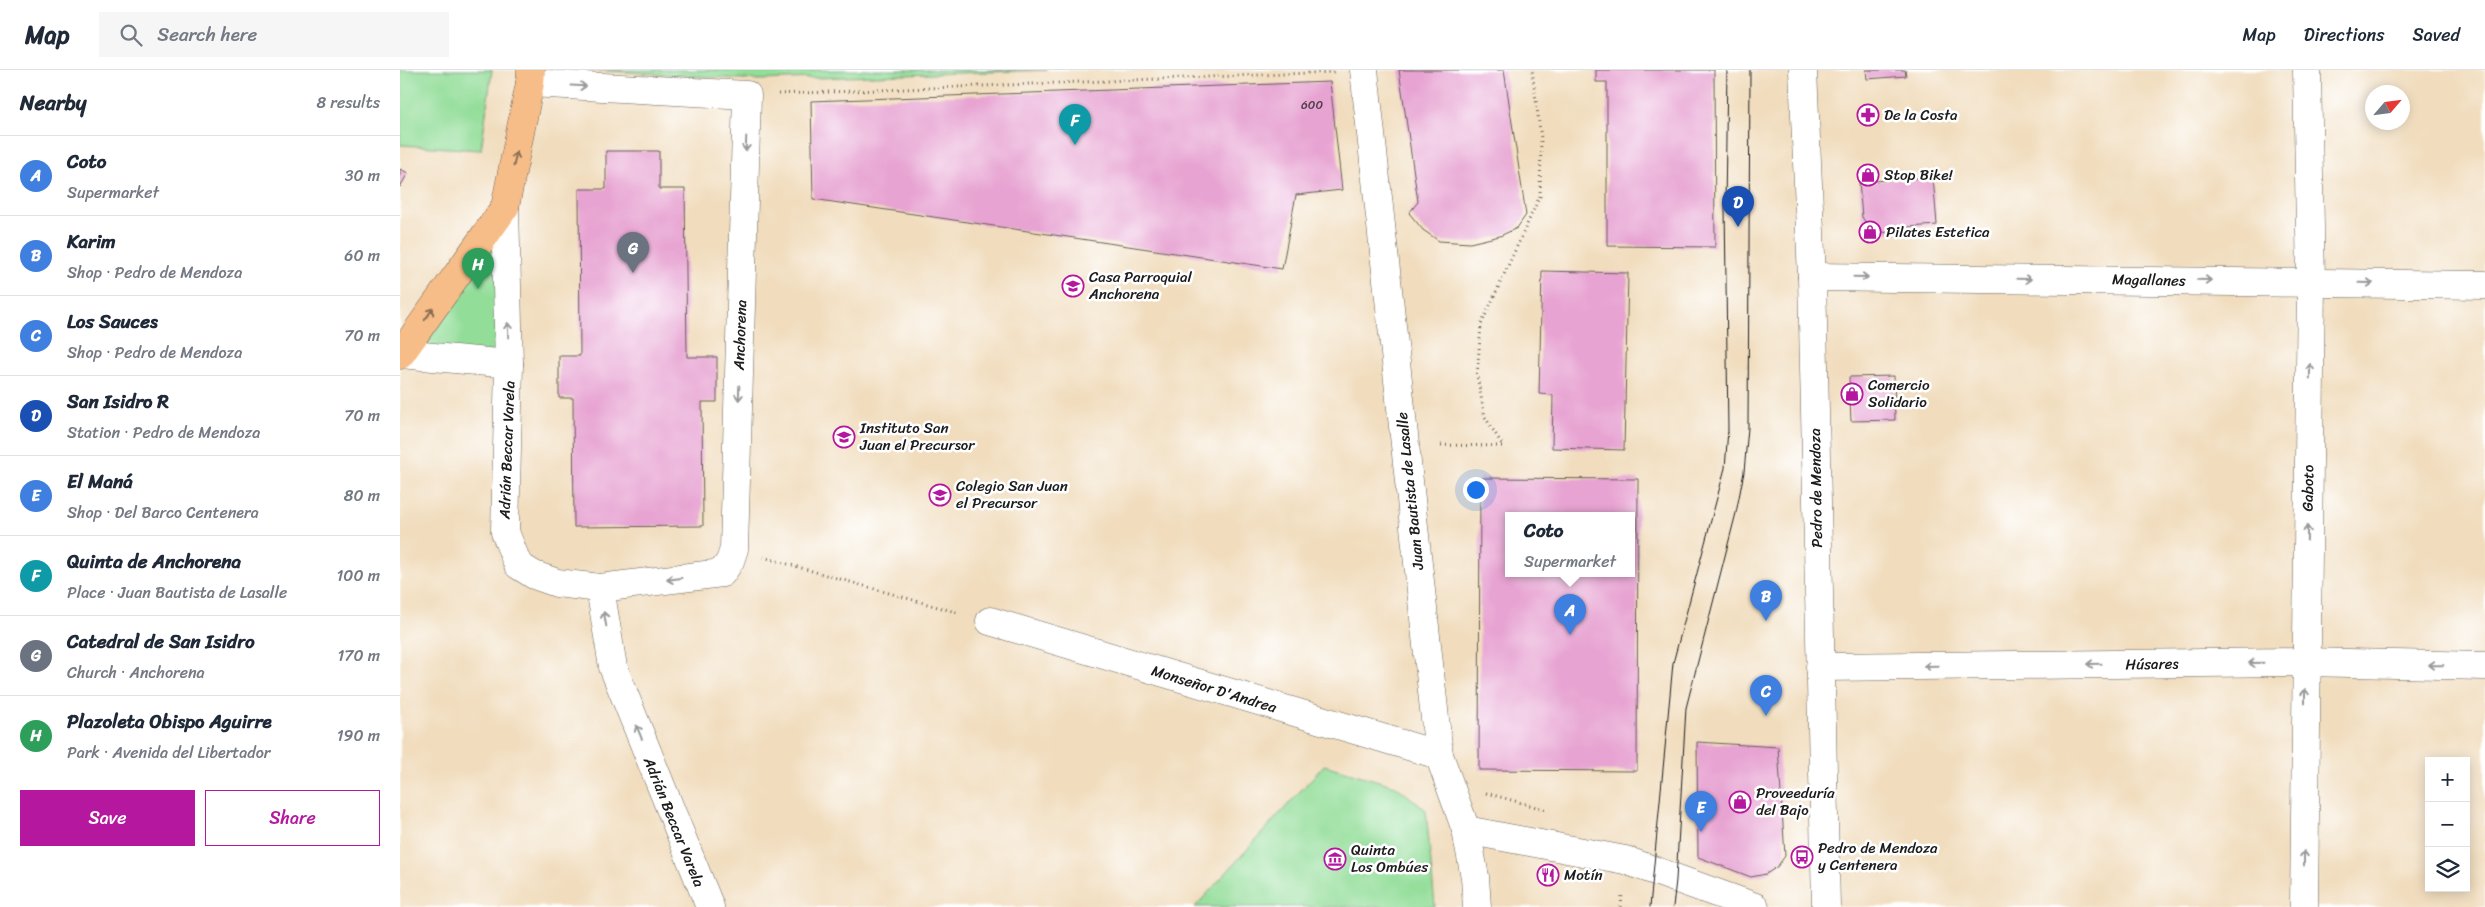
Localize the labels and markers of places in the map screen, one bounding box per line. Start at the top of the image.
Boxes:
place label: De la Costa [1884,102,1958,128]
pharmacy icon: De la Costa [1856,103,1880,127]
pin: F [1059,104,1091,145]
place label: Stop Bike! [1884,162,1953,188]
shop icon: Stop Bike! [1856,163,1880,187]
pin: D [1722,186,1754,227]
place label: Pilates Estetica [1886,219,1990,245]
shop icon: Pilates Estetica [1858,220,1882,244]
pin: G [617,232,649,273]
pin: H [462,248,494,289]
place label: Casa Parroquial Anchorena [1088,264,1192,307]
school or university icon: Casa Parroquial Anchorena [1061,274,1085,298]
place label: Comercio Solidario [1868,372,1930,415]
shop icon: Comercio Solidario [1840,382,1864,406]
place label: Instituto San Juan el Precursor [859,415,975,458]
school or university icon: Instituto San Juan el Precursor [832,425,856,449]
place label: Colegio San Juan el Precursor [956,473,1068,516]
school or university icon: Colegio San Juan el Precursor [928,483,952,507]
pin: B [1750,580,1782,621]
pin: A [1554,594,1586,635]
pin: C [1750,675,1782,716]
place label: Proveeduría del Bajo [1756,780,1835,823]
shop icon: Proveeduría del Bajo [1728,790,1752,814]
pin: E [1685,791,1717,832]
place label: Pedro de Mendoza y Centenera [1818,835,1938,878]
place label: Quinta Los Ombúes [1351,837,1428,880]
bus stop icon: Pedro de Mendoza y Centenera [1790,845,1814,869]
museum icon: Quinta Los Ombúes [1323,847,1347,871]
place label: Motín [1564,862,1603,888]
restaurant icon: Motín [1536,863,1560,887]

